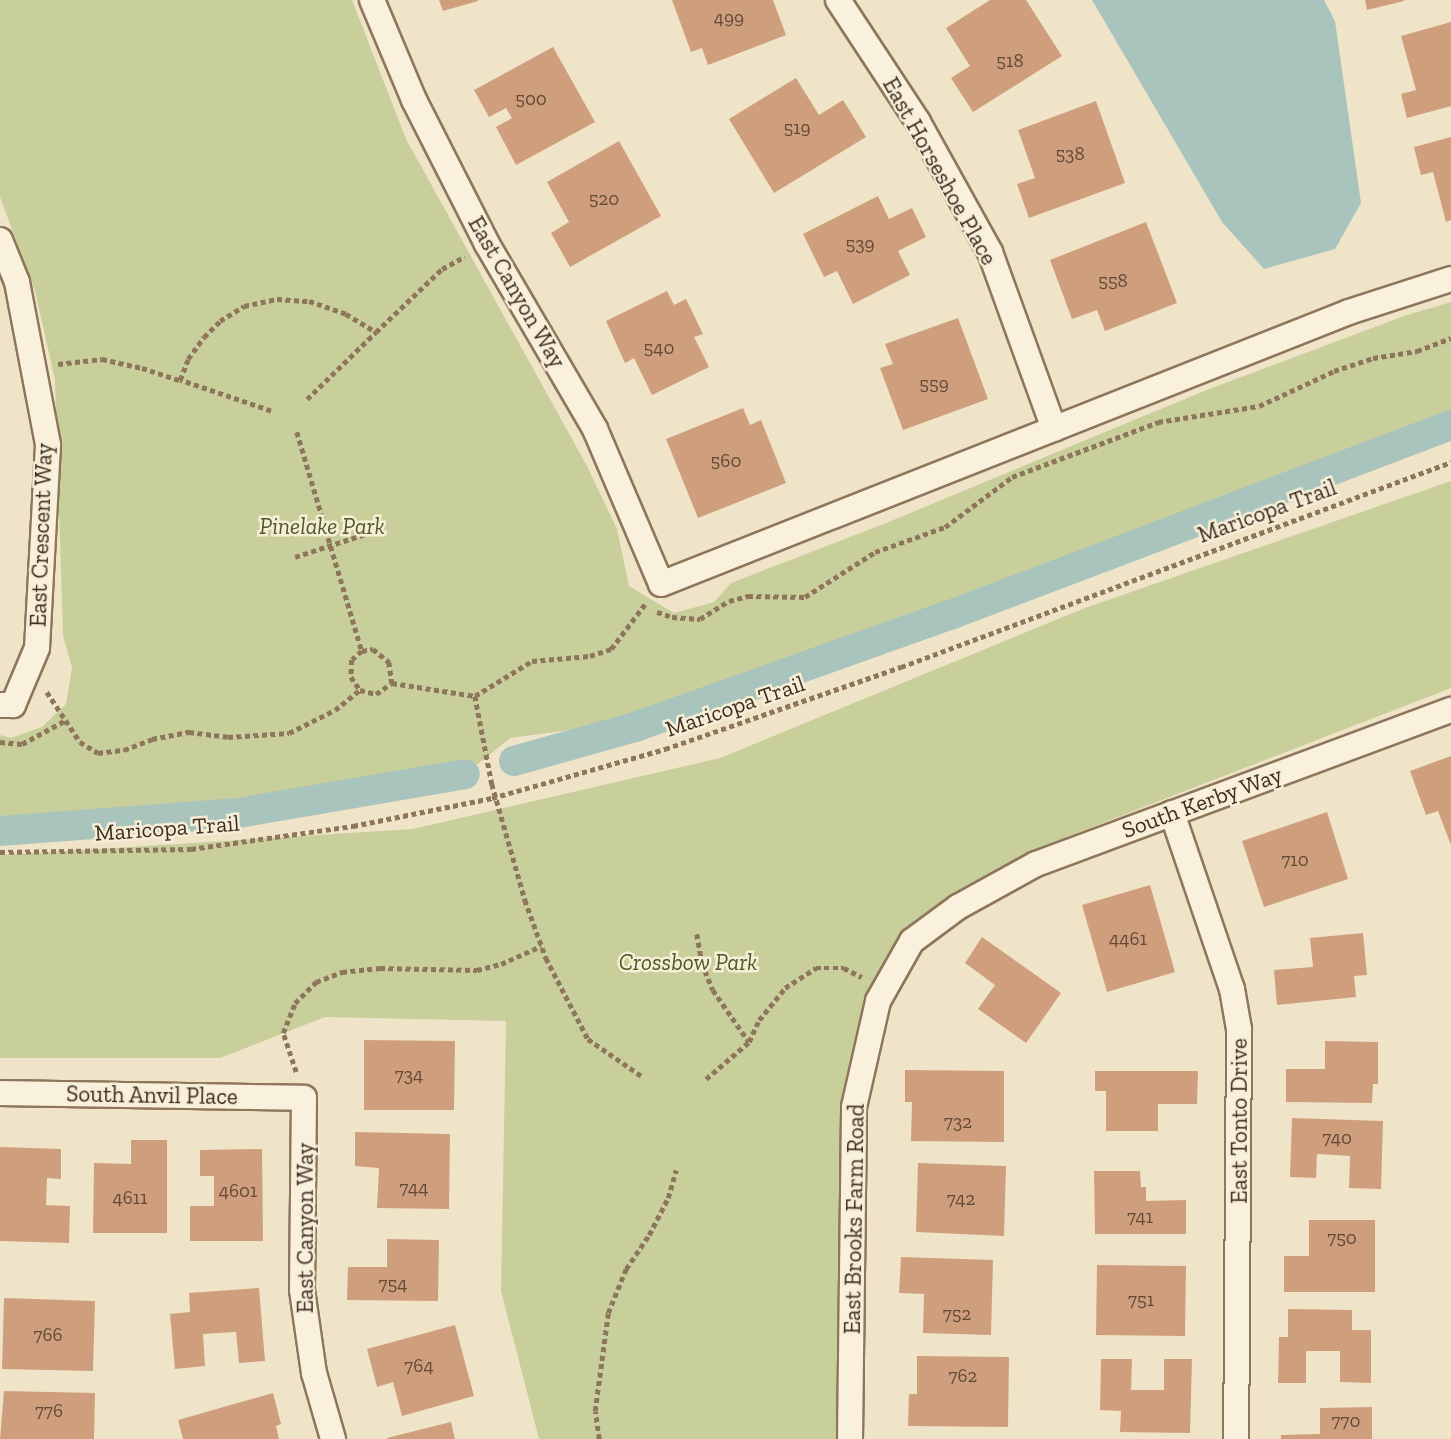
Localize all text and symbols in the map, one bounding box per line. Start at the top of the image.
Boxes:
house number: 499 [714,7,744,29]
house number: 518 [996,50,1024,72]
street label: East Horseshoe Place [877,72,1003,270]
house number: 500 [515,88,547,110]
house number: 519 [783,117,811,139]
house number: 538 [1055,143,1085,165]
house number: 520 [589,188,619,210]
street label: East Canyon Way [462,211,572,373]
house number: 539 [845,233,875,255]
house number: 558 [1098,270,1128,292]
house number: 540 [644,337,674,359]
house number: 559 [919,373,949,395]
street label: East Crescent Way [24,442,58,628]
house number: 560 [711,450,741,472]
street label: Maricopa Trail [1194,473,1340,549]
park label: Pinelake Park [259,512,385,540]
street label: Maricopa Trail [662,669,808,743]
street label: South Kerby Way [1117,760,1287,844]
street label: Maricopa Trail [93,809,241,847]
house number: 710 [1281,849,1309,871]
house number: 4461 [1109,928,1147,950]
park label: Crossbow Park [619,948,757,976]
street label: East Tonto Drive [1225,1038,1253,1204]
house number: 734 [395,1064,423,1086]
street label: South Anvil Place [66,1080,238,1110]
street label: East Brooks Farm Road [838,1103,870,1335]
house number: 732 [944,1111,972,1133]
house number: 740 [1322,1127,1352,1149]
street label: East Canyon Way [291,1142,319,1314]
house number: 744 [400,1177,428,1199]
house number: 4601 [219,1180,257,1202]
house number: 4611 [113,1187,147,1209]
house number: 742 [947,1188,975,1210]
house number: 741 [1127,1206,1153,1228]
house number: 750 [1327,1227,1357,1249]
house number: 754 [379,1273,407,1295]
house number: 751 [1128,1289,1154,1311]
house number: 752 [943,1303,971,1325]
house number: 766 [33,1324,63,1346]
house number: 764 [404,1355,434,1377]
house number: 762 [949,1365,977,1387]
house number: 776 [35,1400,63,1422]
house number: 770 [1332,1410,1360,1432]

